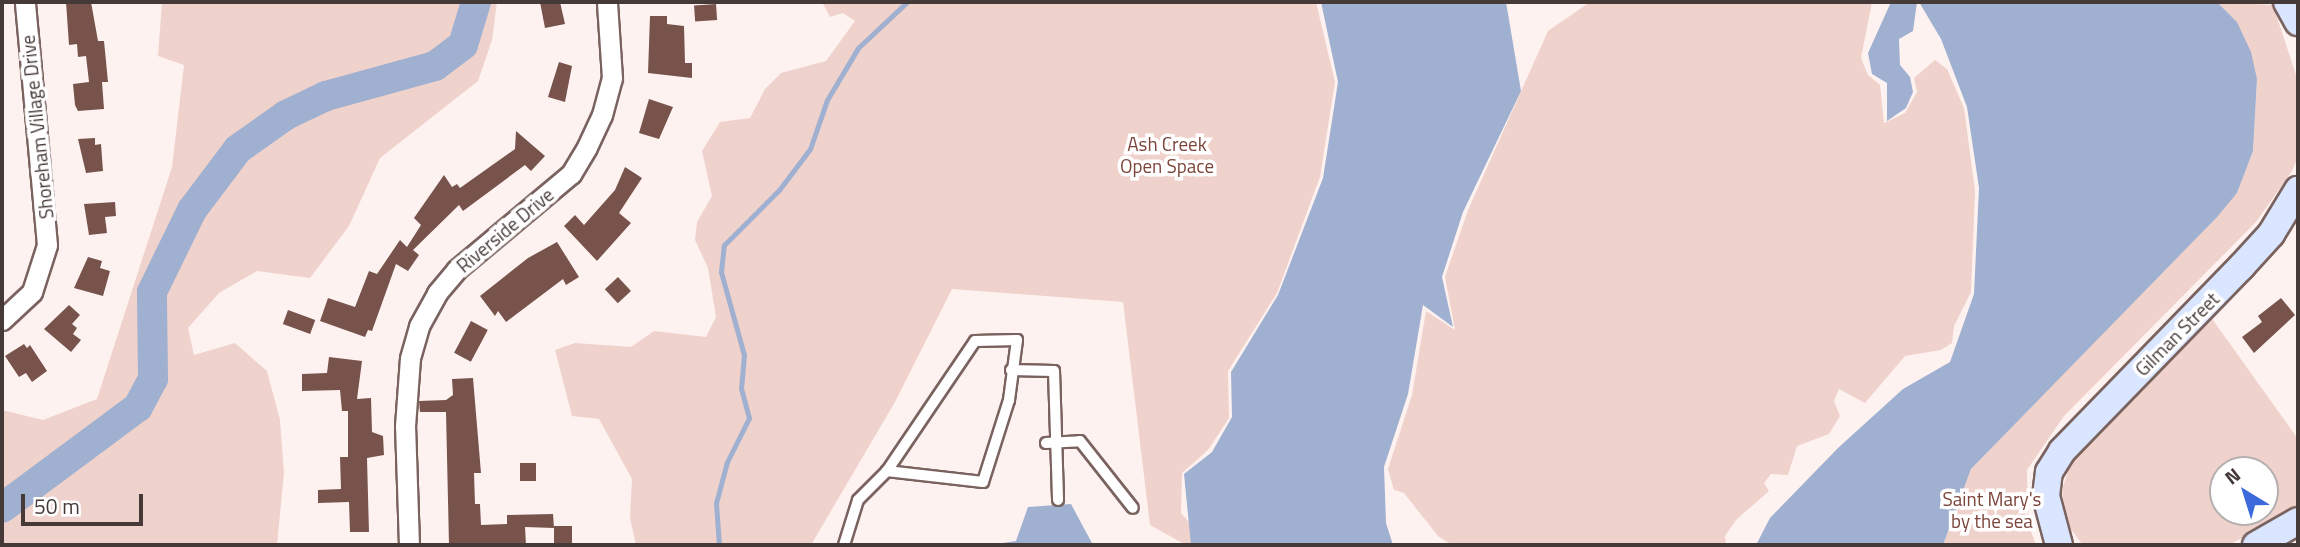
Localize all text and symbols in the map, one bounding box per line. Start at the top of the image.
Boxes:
street label: Shoreham Village Drive [16,34,58,220]
park label: Ash Creek Open Space [1120,133,1214,177]
street label: Riverside Drive [452,183,558,277]
street label: Gilman Street [2130,287,2224,381]
north arrow [2209,456,2279,526]
text: N [2218,460,2246,491]
scale bar [24,480,147,524]
park label: Saint Mary's by the sea [1943,488,2041,532]
text: 50 m [34,490,80,522]

